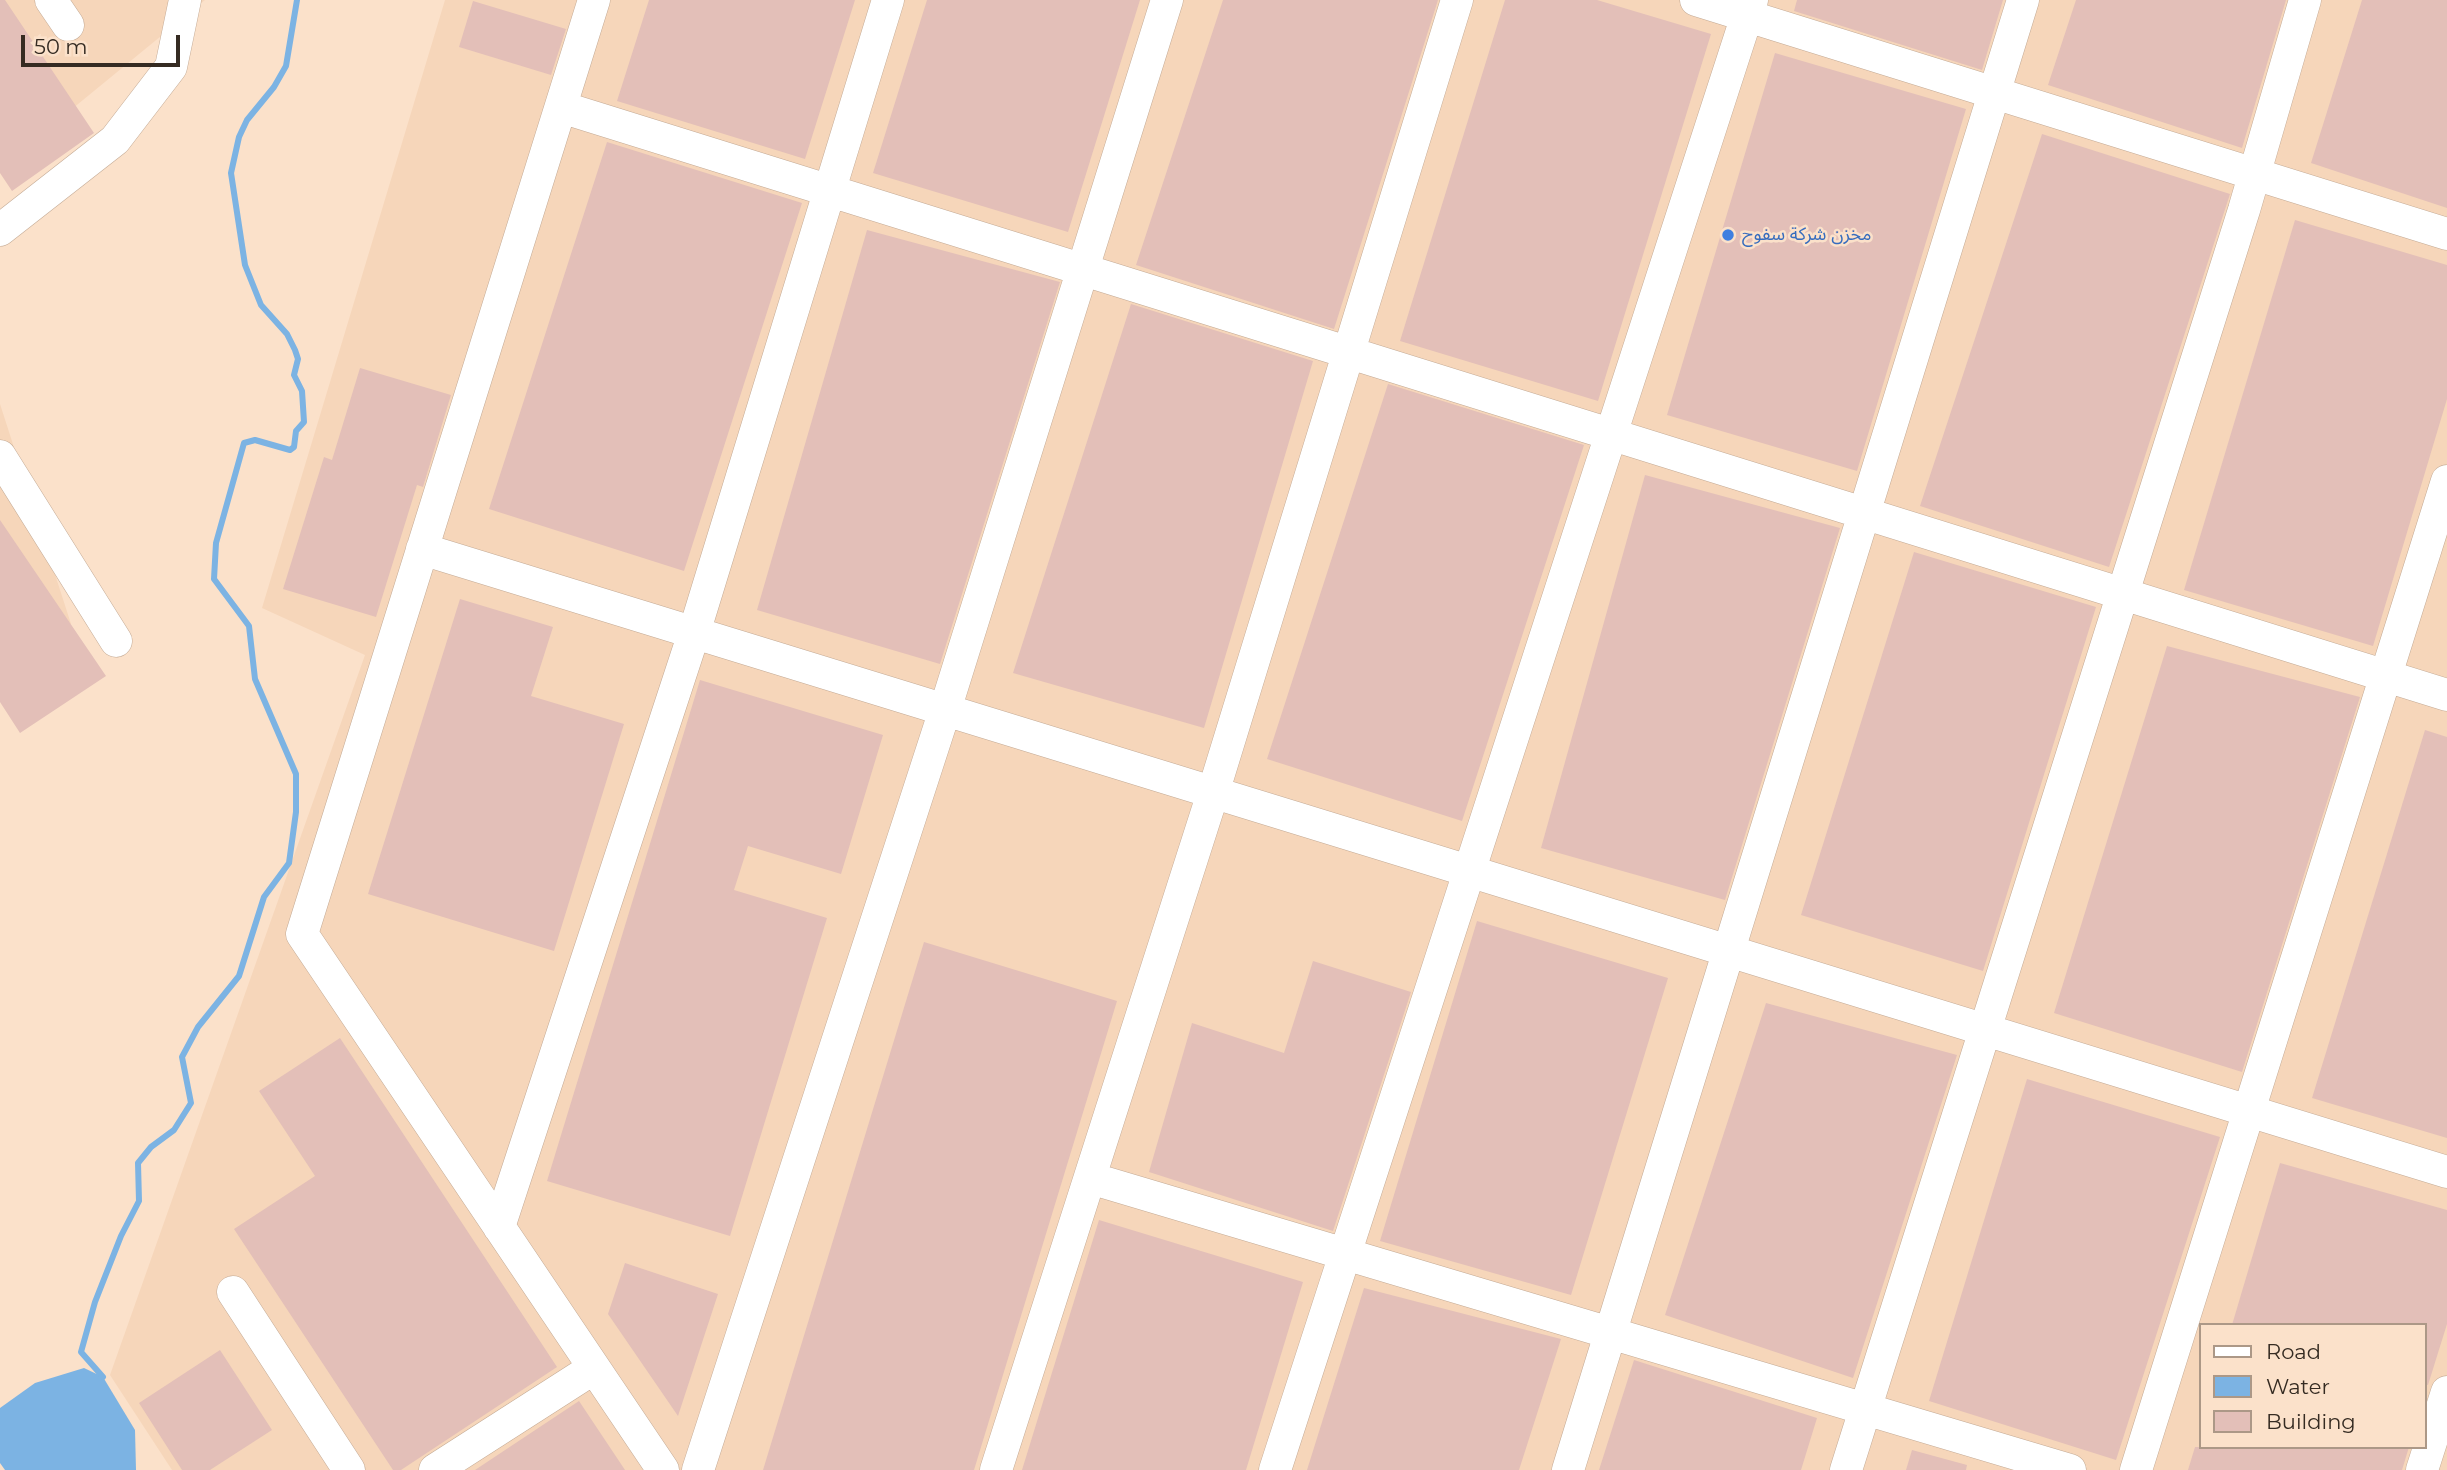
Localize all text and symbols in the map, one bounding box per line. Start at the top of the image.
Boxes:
scale bar [24,21,184,65]
text: 50 m [34,34,88,59]
place label: مخزن شركة سفوح [1742,224,1872,246]
marker: مخزن شركة سفوح [1720,227,1736,243]
legend [2198,1323,2426,1449]
text: Road [2266,1339,2321,1364]
text: Water [2266,1374,2330,1399]
text: Building [2266,1409,2356,1434]

